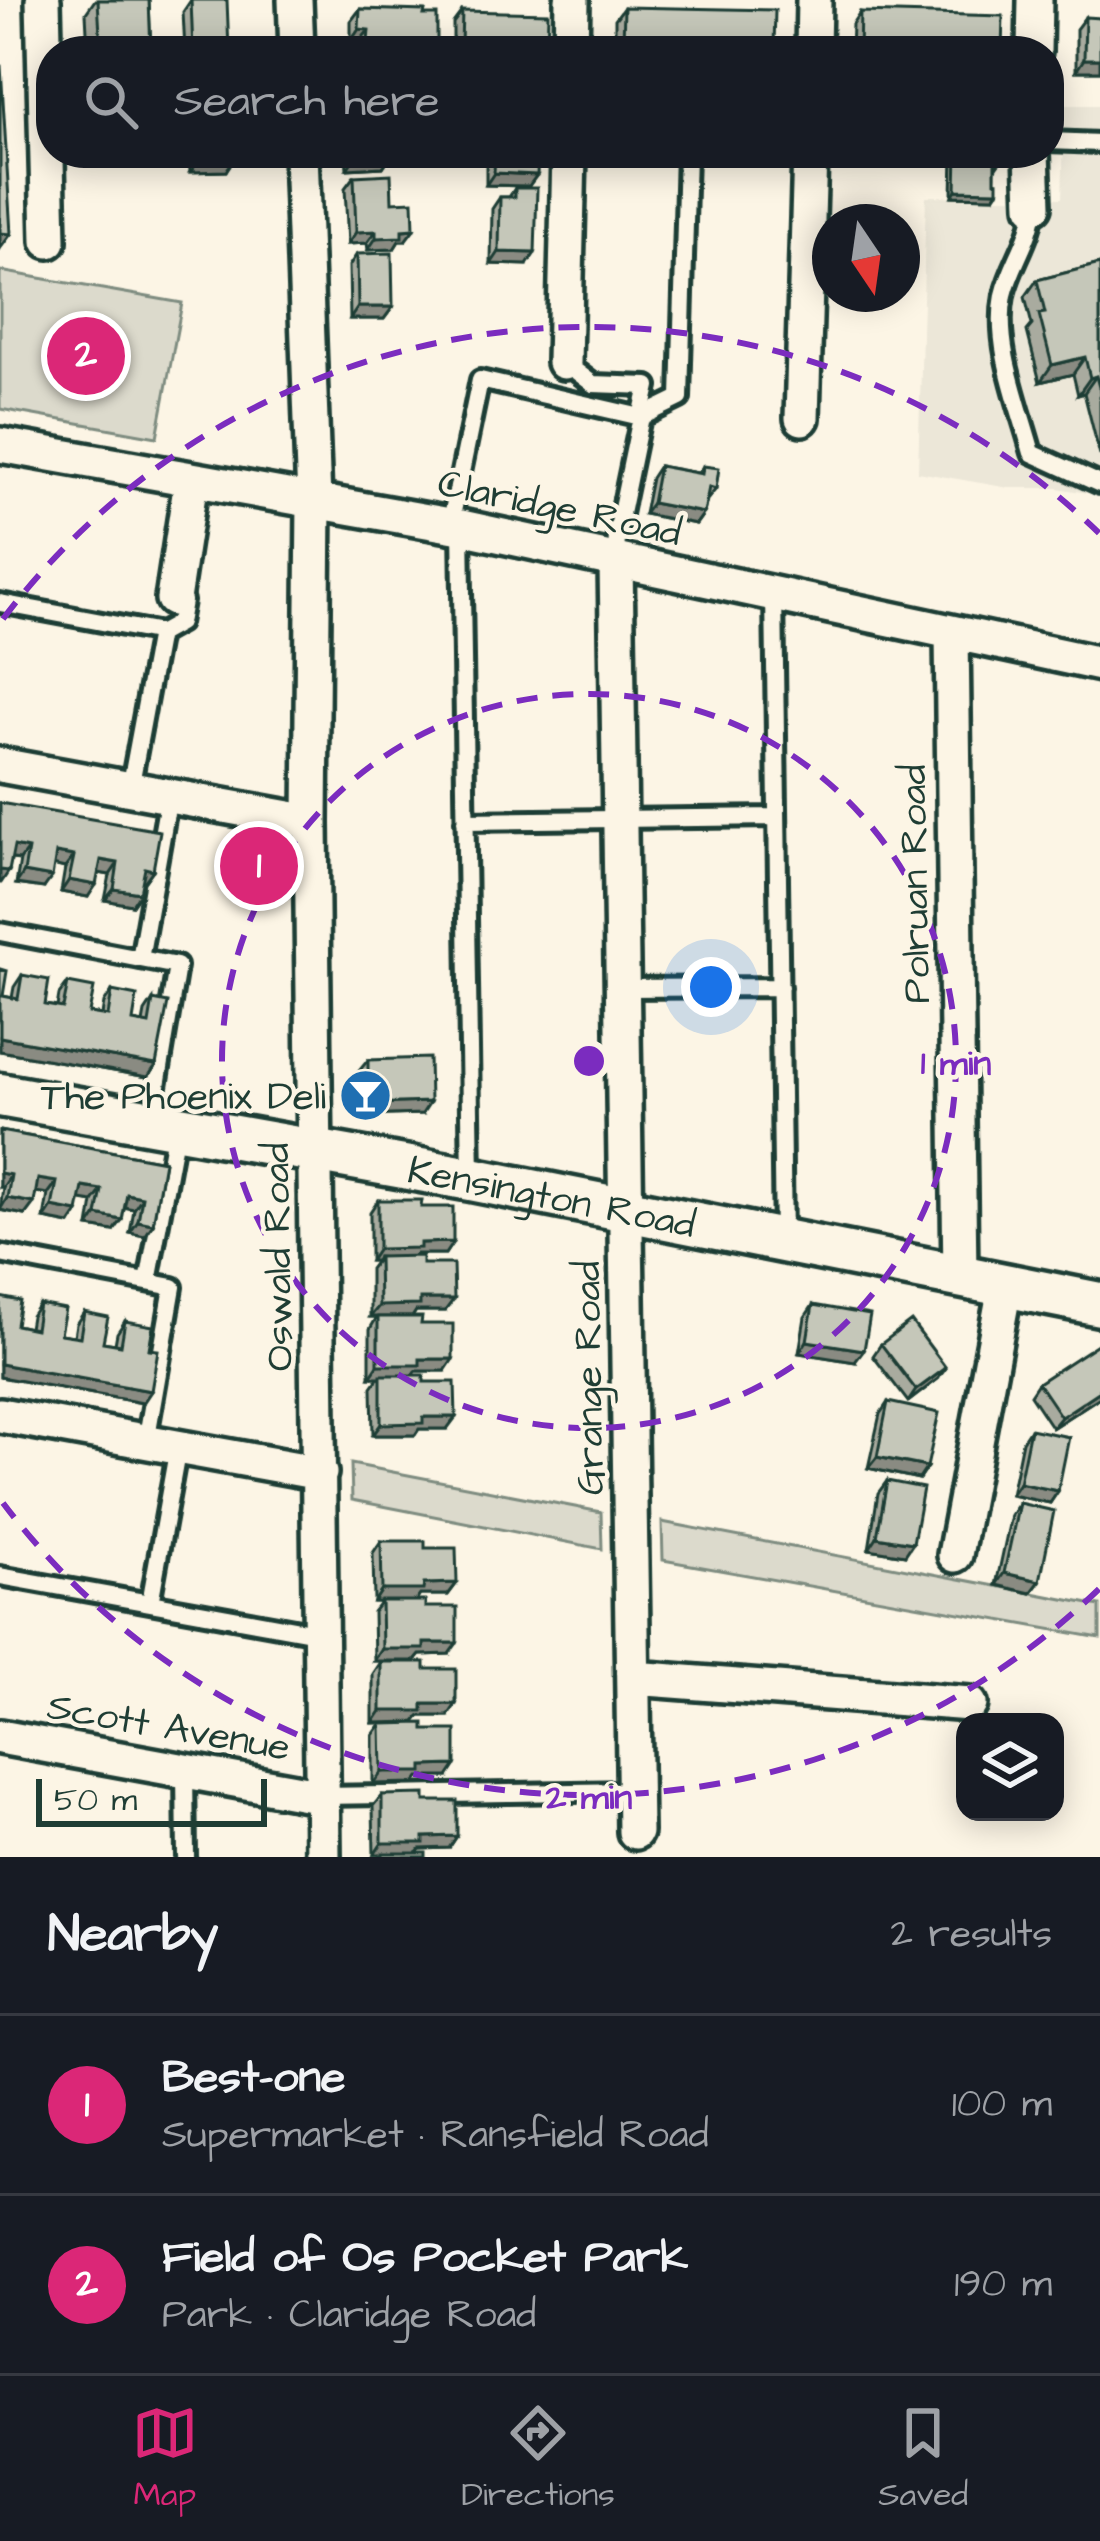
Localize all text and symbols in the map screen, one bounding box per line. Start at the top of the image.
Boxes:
search box [36,36,1064,168]
icon: search [78,69,144,135]
text: Search here [174,71,440,133]
north arrow [812,204,920,312]
pin: 2 [47,311,125,401]
street label: Claridge Road [433,457,686,561]
street label: Polruan Road [887,764,945,1004]
pin: 1 [220,821,298,911]
your location [681,957,741,1017]
text: 1 min [921,1038,991,1089]
centre of rings [568,1040,610,1082]
bar icon: The Phoenix Deli [337,1067,393,1123]
place label: The Phoenix Deli [41,1071,326,1125]
street label: Oswald Road [250,1142,308,1372]
street label: Kensington Road [403,1144,700,1253]
street label: Grange Road [561,1260,619,1496]
street label: Scott Avenue [43,1680,294,1776]
map controls [956,1713,1064,1821]
button: layers [956,1713,1064,1821]
text: 2 min [545,1772,632,1823]
scale bar [36,1773,267,1826]
text: 50 m [54,1777,137,1823]
text: Nearby [48,1900,218,1971]
text: 2 results [891,1908,1052,1962]
text: Best-one [162,2047,345,2109]
text: 1 [85,2078,90,2132]
text: 100 m [952,2078,1052,2132]
text: Supermarket · Ransfield Road [162,2109,709,2163]
text: Field of Os Pocket Park [162,2227,688,2289]
text: 2 [76,2258,98,2312]
text: 190 m [954,2258,1052,2312]
text: Park · Claridge Road [162,2289,536,2343]
tab: Map [132,2400,198,2518]
tab: Directions [461,2400,615,2518]
tab: Saved [878,2400,968,2518]

